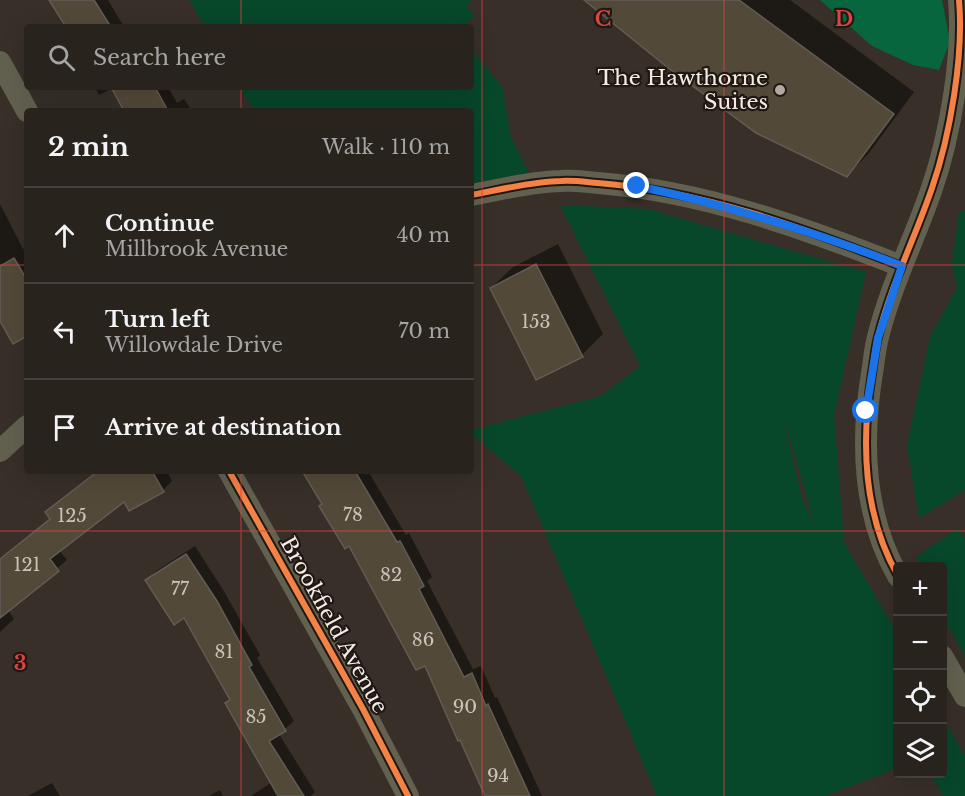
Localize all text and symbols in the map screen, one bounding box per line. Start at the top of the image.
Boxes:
text: C [595,7,611,31]
text: D [835,7,853,31]
search box [24,24,474,90]
icon: search [45,41,78,74]
text: Search here [93,44,226,71]
place label: The Hawthorne Suites [597,65,768,115]
marker: The Hawthorne Suites [773,83,787,97]
text: 2 min [48,131,129,163]
text: Walk · 110 m [322,135,450,159]
route end [623,172,649,198]
text: Continue [105,210,214,237]
icon: ahead [48,219,81,252]
text: 40 m [397,223,450,247]
text: Millbrook Avenue [105,237,288,261]
text: Turn left [105,306,210,333]
house number: 153 [521,311,551,333]
icon: left [48,315,81,348]
text: 70 m [398,319,450,343]
text: Willowdale Drive [105,333,283,357]
route start [852,397,878,423]
icon: arrive [48,411,81,444]
text: Arrive at destination [105,414,342,441]
house number: 78 [343,504,363,526]
house number: 125 [57,505,87,527]
street label: Brookfield Avenue [275,532,393,718]
house number: 121 [13,554,41,576]
map controls [893,562,947,778]
button: + [893,562,947,616]
house number: 82 [380,564,402,586]
house number: 77 [171,578,190,600]
button: − [893,616,947,670]
house number: 86 [412,629,434,651]
house number: 81 [215,641,233,663]
text: 3 [14,651,26,675]
button: locate [893,670,947,724]
house number: 90 [453,696,477,718]
house number: 85 [245,706,267,728]
button: layers [893,724,947,778]
house number: 94 [487,765,509,787]

